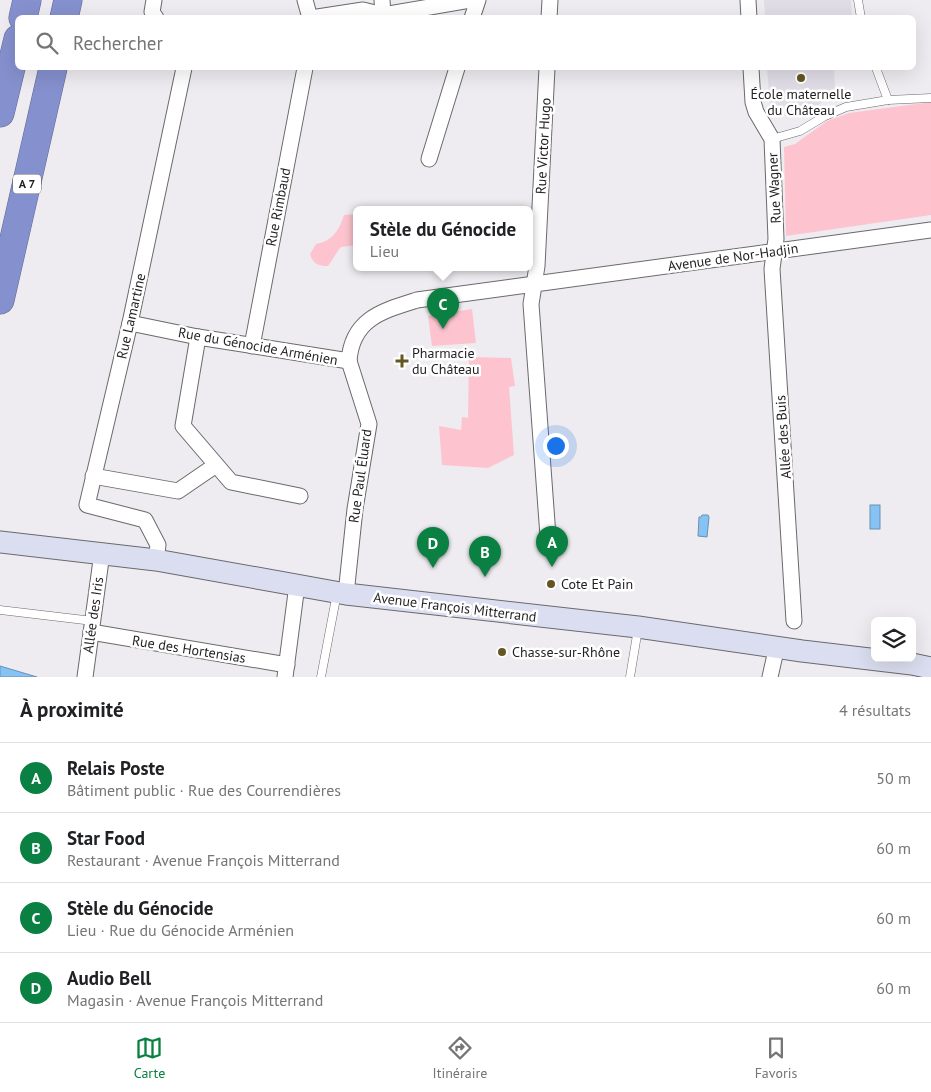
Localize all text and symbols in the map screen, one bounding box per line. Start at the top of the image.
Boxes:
search box [15,15,916,70]
icon: search [33,29,61,57]
text: Rechercher [73,31,163,55]
marker: École maternelle du Château [795,72,807,84]
place label: École maternelle du Château [751,85,851,119]
street label: Rue Victor Hugo [531,97,555,195]
street label: Rue Wagner [763,152,785,224]
street label: Rue Rimbaud [262,166,294,248]
road number: A 7 [13,174,41,193]
popup [353,206,533,271]
text: Stèle du Génocide [370,217,516,241]
street label: Avenue de Nor-Hadjin [667,239,799,275]
text: Lieu [370,241,399,261]
street label: Rue Lamartine [112,271,150,361]
pin: C [427,288,459,329]
street label: Rue du Génocide Arménien [177,323,339,369]
place label: Pharmacie du Château [412,344,480,378]
marker: Pharmacie du Château [396,355,408,367]
street label: Allée des Buis [771,394,795,479]
street label: Rue Paul Éluard [345,428,375,524]
your location [543,433,569,459]
pin: A [536,526,568,567]
pin: D [417,527,449,568]
pin: B [469,536,501,577]
place label: Cote Et Pain [561,575,633,593]
street label: Allée des Iris [79,576,107,654]
marker: Cote Et Pain [545,578,557,590]
street label: Avenue François Mitterrand [373,588,537,626]
map controls [871,617,916,662]
button: layers [871,617,916,662]
street label: Rue des Hortensias [131,631,247,667]
place label: Chasse-sur-Rhône [512,643,620,661]
marker: Chasse-sur-Rhône [496,646,508,658]
text: À proximité [20,696,124,723]
text: 4 résultats [839,700,911,720]
text: Relais Poste [67,756,165,780]
text: A [31,768,41,788]
text: 50 m [876,768,911,788]
text: Bâtiment public · Rue des Courrendières [67,780,341,800]
text: Star Food [67,826,145,850]
text: B [31,838,41,858]
text: 60 m [876,838,911,858]
text: Restaurant · Avenue François Mitterrand [67,850,340,870]
text: Stèle du Génocide [67,896,213,920]
text: C [32,908,40,928]
text: 60 m [876,908,911,928]
text: Lieu · Rue du Génocide Arménien [67,920,294,940]
text: Audio Bell [67,966,151,990]
text: D [31,978,41,998]
text: 60 m [876,978,911,998]
text: Magasin · Avenue François Mitterrand [67,990,323,1010]
tab: Carte [134,1034,165,1082]
tab: Itinéraire [433,1034,487,1082]
tab: Favoris [755,1034,797,1082]

